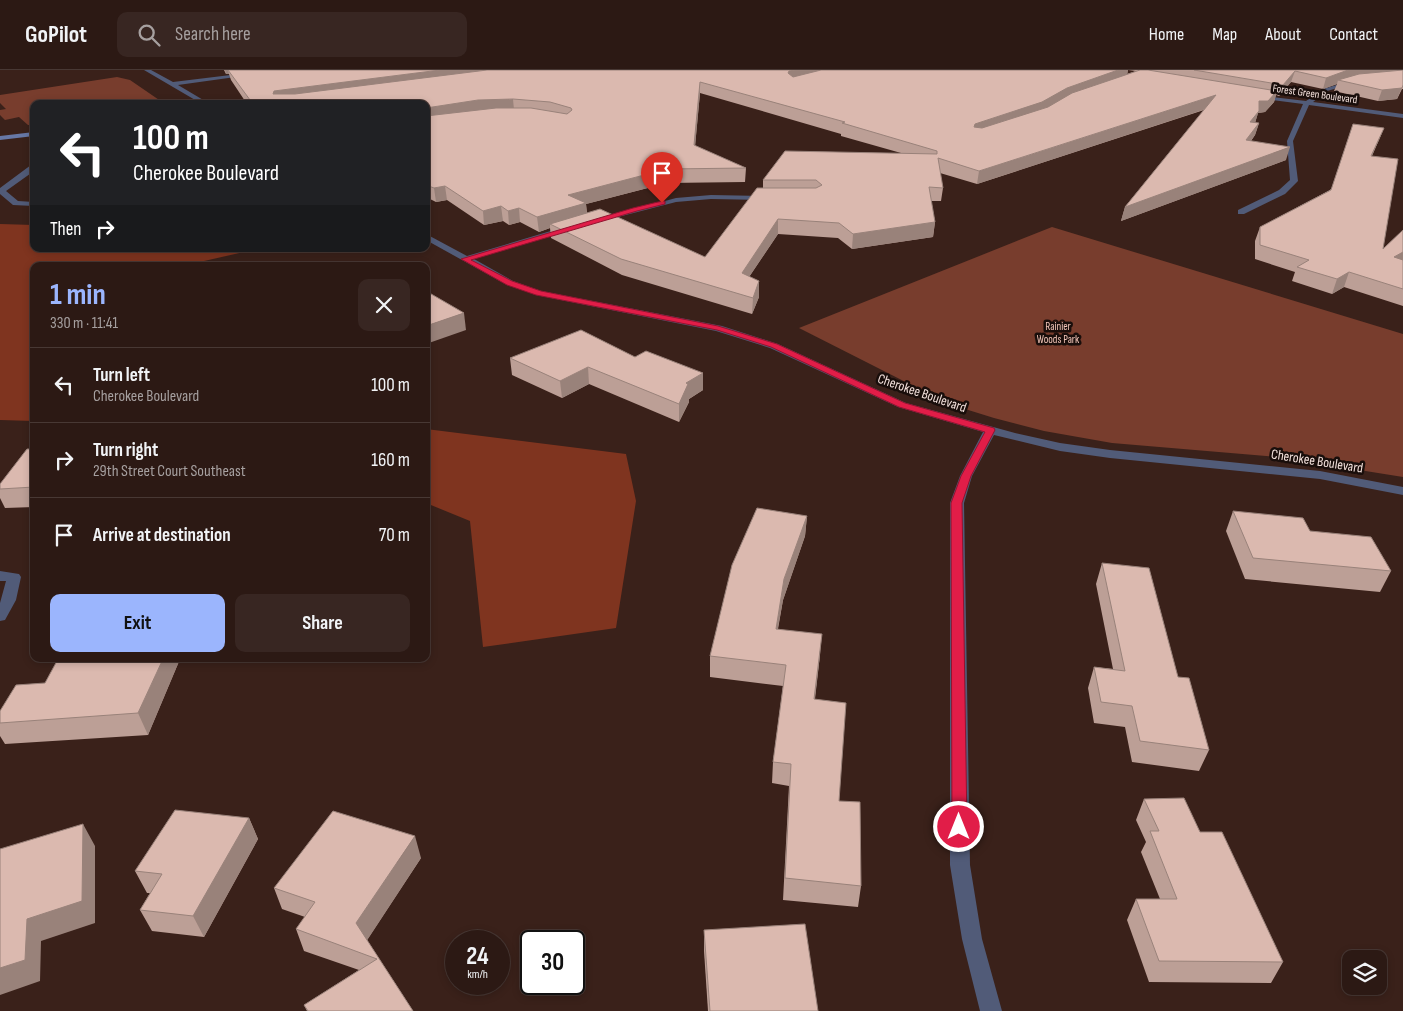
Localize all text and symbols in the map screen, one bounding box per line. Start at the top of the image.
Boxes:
search box [117,12,467,57]
text: GoPilot [25,20,87,49]
icon: search [135,21,163,49]
text: Search here [175,23,251,46]
text: Home [1149,24,1184,45]
text: Map [1212,24,1237,45]
text: About [1265,24,1301,45]
text: Contact [1329,24,1378,45]
street label: Forest Green Boulevard [1272,82,1358,106]
text: 100 m [133,117,209,160]
icon: left [50,120,115,185]
pin [641,152,683,203]
icon: arrive [648,159,676,187]
text: Cherokee Boulevard [133,160,279,187]
icon: right [91,215,119,243]
text: Then [50,218,81,241]
text: 1 min [50,277,106,313]
button: close [358,279,410,331]
text: 330 m · 11:41 [50,314,118,333]
park label: Rainier Woods Park [1037,320,1080,346]
text: Turn left [93,364,150,387]
street label: Cherokee Boulevard [875,370,969,416]
icon: left [50,371,78,399]
text: 100 m [371,374,410,397]
text: Cherokee Boulevard [93,387,199,406]
text: Turn right [93,439,158,462]
street label: Cherokee Boulevard [1270,445,1364,477]
icon: right [50,446,78,474]
text: 160 m [371,449,410,472]
text: 29th Street Court Southeast [93,462,246,481]
icon: arrive [50,521,78,549]
text: Arrive at destination [93,524,231,547]
text: 70 m [379,524,410,547]
button: Exit [50,594,225,652]
button: Share [235,594,410,652]
position arrow [932,800,984,852]
speed limit sign: 30 [520,930,585,995]
text: 24 [466,941,489,972]
map controls [1342,950,1387,995]
button: layers [1342,950,1387,995]
text: km/h [467,967,488,982]

